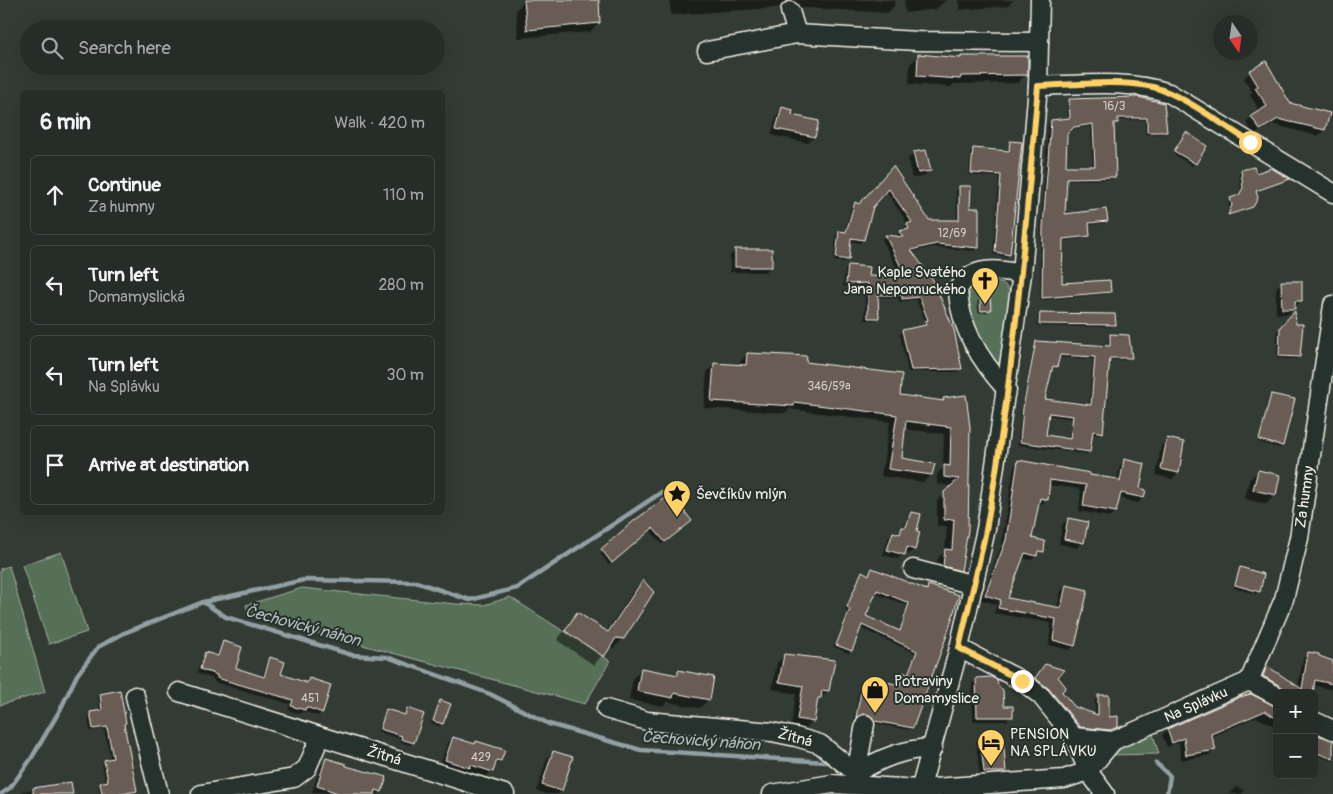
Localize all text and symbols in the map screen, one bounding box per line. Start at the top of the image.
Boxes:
north arrow [1213,15,1258,60]
search box [20,20,445,75]
icon: search [38,34,66,62]
text: Search here [78,36,171,60]
house number: 16/3 [1103,99,1126,114]
text: 6 min [40,109,91,136]
text: Walk · 420 m [334,113,425,133]
route start [1239,131,1262,154]
text: Continue [88,173,161,197]
icon: ahead [41,181,69,209]
text: 110 m [383,185,424,205]
text: Za humny [88,197,155,217]
house number: 12/69 [938,226,966,241]
text: Turn left [88,263,158,287]
place label: Kaple Svatého Jana Nepomuckého [844,263,966,299]
church icon: Kaple Svatého Jana Nepomuckého [970,266,1000,305]
icon: left [41,271,69,299]
text: 280 m [378,275,424,295]
text: Domamyslická [88,287,185,307]
text: Turn left [88,353,158,377]
icon: left [41,361,69,389]
text: 30 m [386,365,424,385]
text: Na Splávku [88,377,160,397]
house number: 346/59a [807,379,851,394]
icon: arrive [41,451,69,479]
text: Arrive at destination [88,453,249,477]
street label: Za humny [1291,464,1319,529]
place icon: Ševčíkův mlýn [662,479,692,518]
place label: Ševčíkův mlýn [696,485,787,504]
water label: Čechovický náhon [243,601,364,651]
route end [1011,670,1034,693]
place label: Potraviny Domamyslice [894,672,980,708]
shop icon: Potraviny Domamyslice [860,675,890,714]
street label: Na Splávku [1161,683,1231,727]
map controls [1273,689,1318,779]
button: + [1273,689,1318,734]
house number: 451 [301,691,319,706]
street label: Žitná [776,724,814,752]
place label: PENSION NA SPLÁVKU [1010,725,1097,761]
water label: Čechovický náhon [641,727,762,755]
hotel icon: PENSION NA SPLÁVKU [976,728,1006,767]
button: − [1273,734,1318,779]
street label: Žitná [365,742,403,770]
house number: 429 [471,750,491,765]

